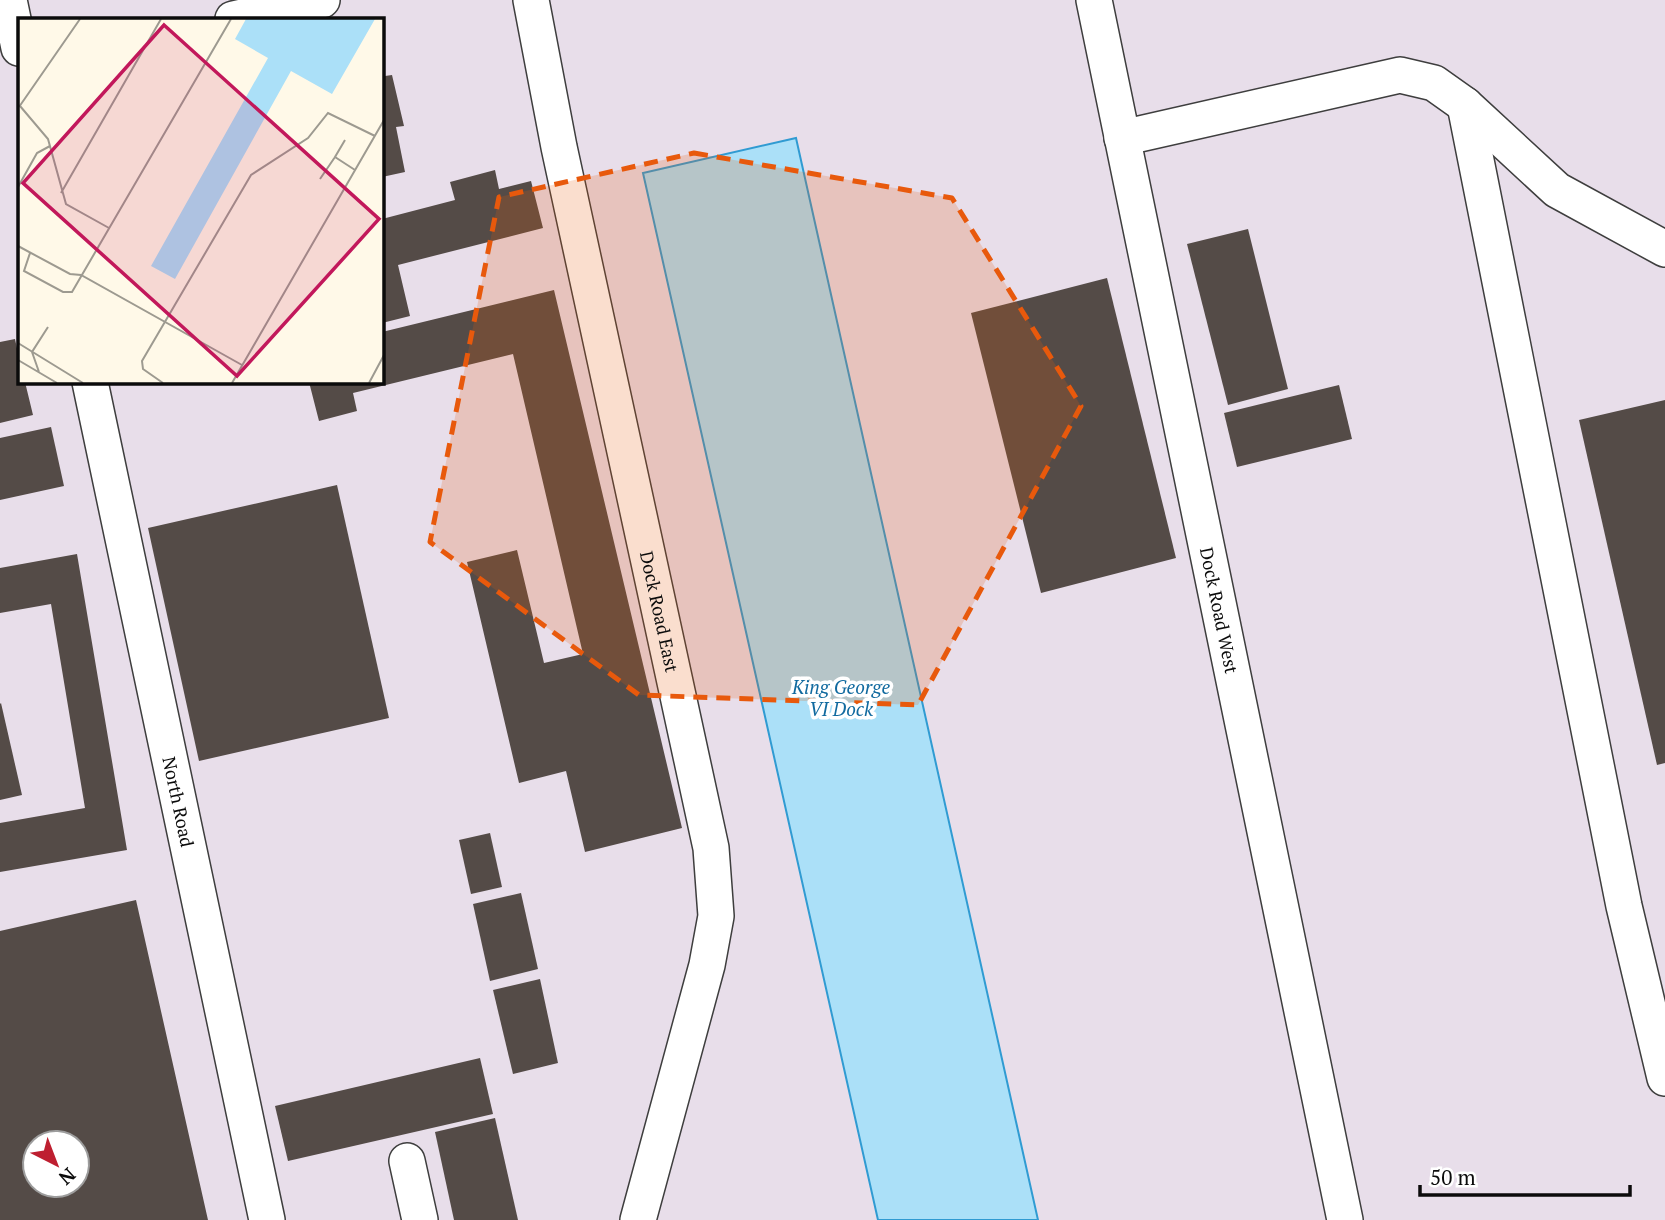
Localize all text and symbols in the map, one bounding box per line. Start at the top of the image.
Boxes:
inset map [18,18,383,383]
street label: Dock Road West [1195,545,1244,676]
street label: Dock Road East [635,549,685,675]
water label: King George VI Dock [791,674,890,721]
street label: North Road [157,754,200,849]
north arrow [21,1129,91,1199]
scale bar [1420,1154,1630,1198]
text: N [54,1163,81,1192]
text: 50 m [1430,1163,1476,1191]

